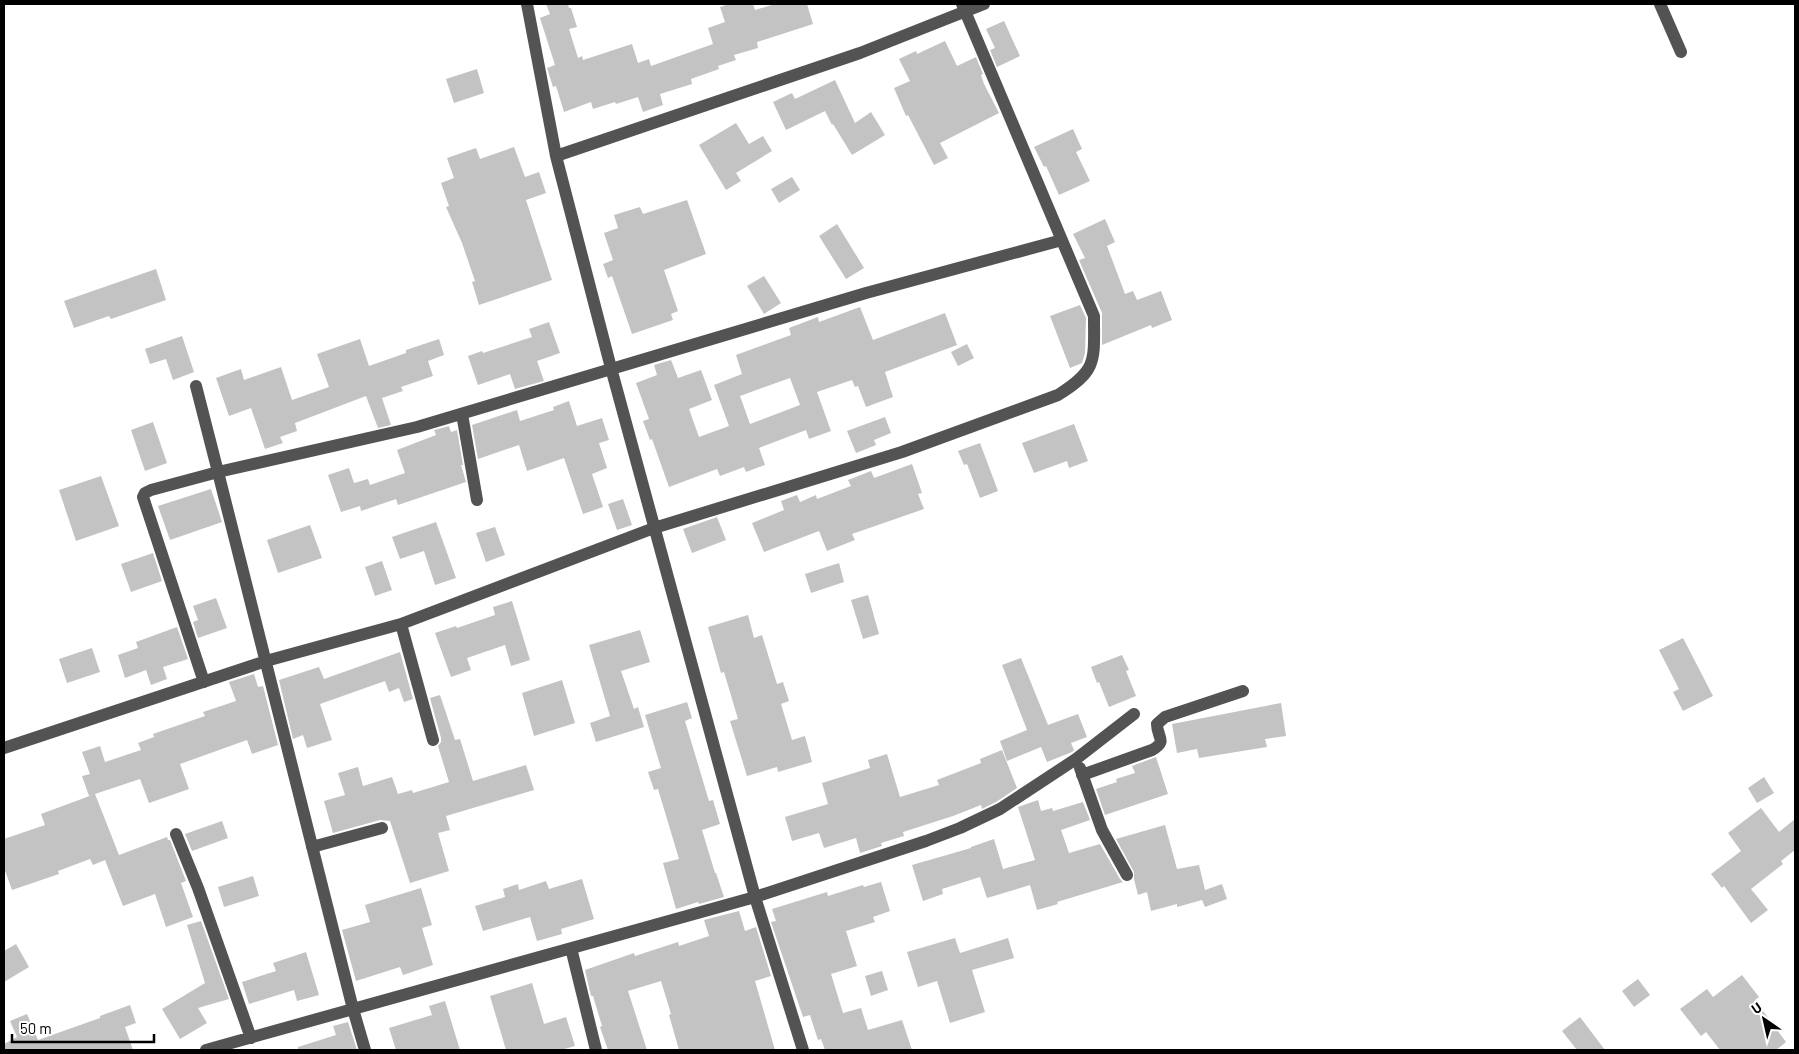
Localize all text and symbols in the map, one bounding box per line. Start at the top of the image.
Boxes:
north arrow [1739,994,1789,1044]
text: U [1748,998,1765,1017]
scale bar [12,1012,155,1044]
text: 50 m [20,1019,52,1037]

